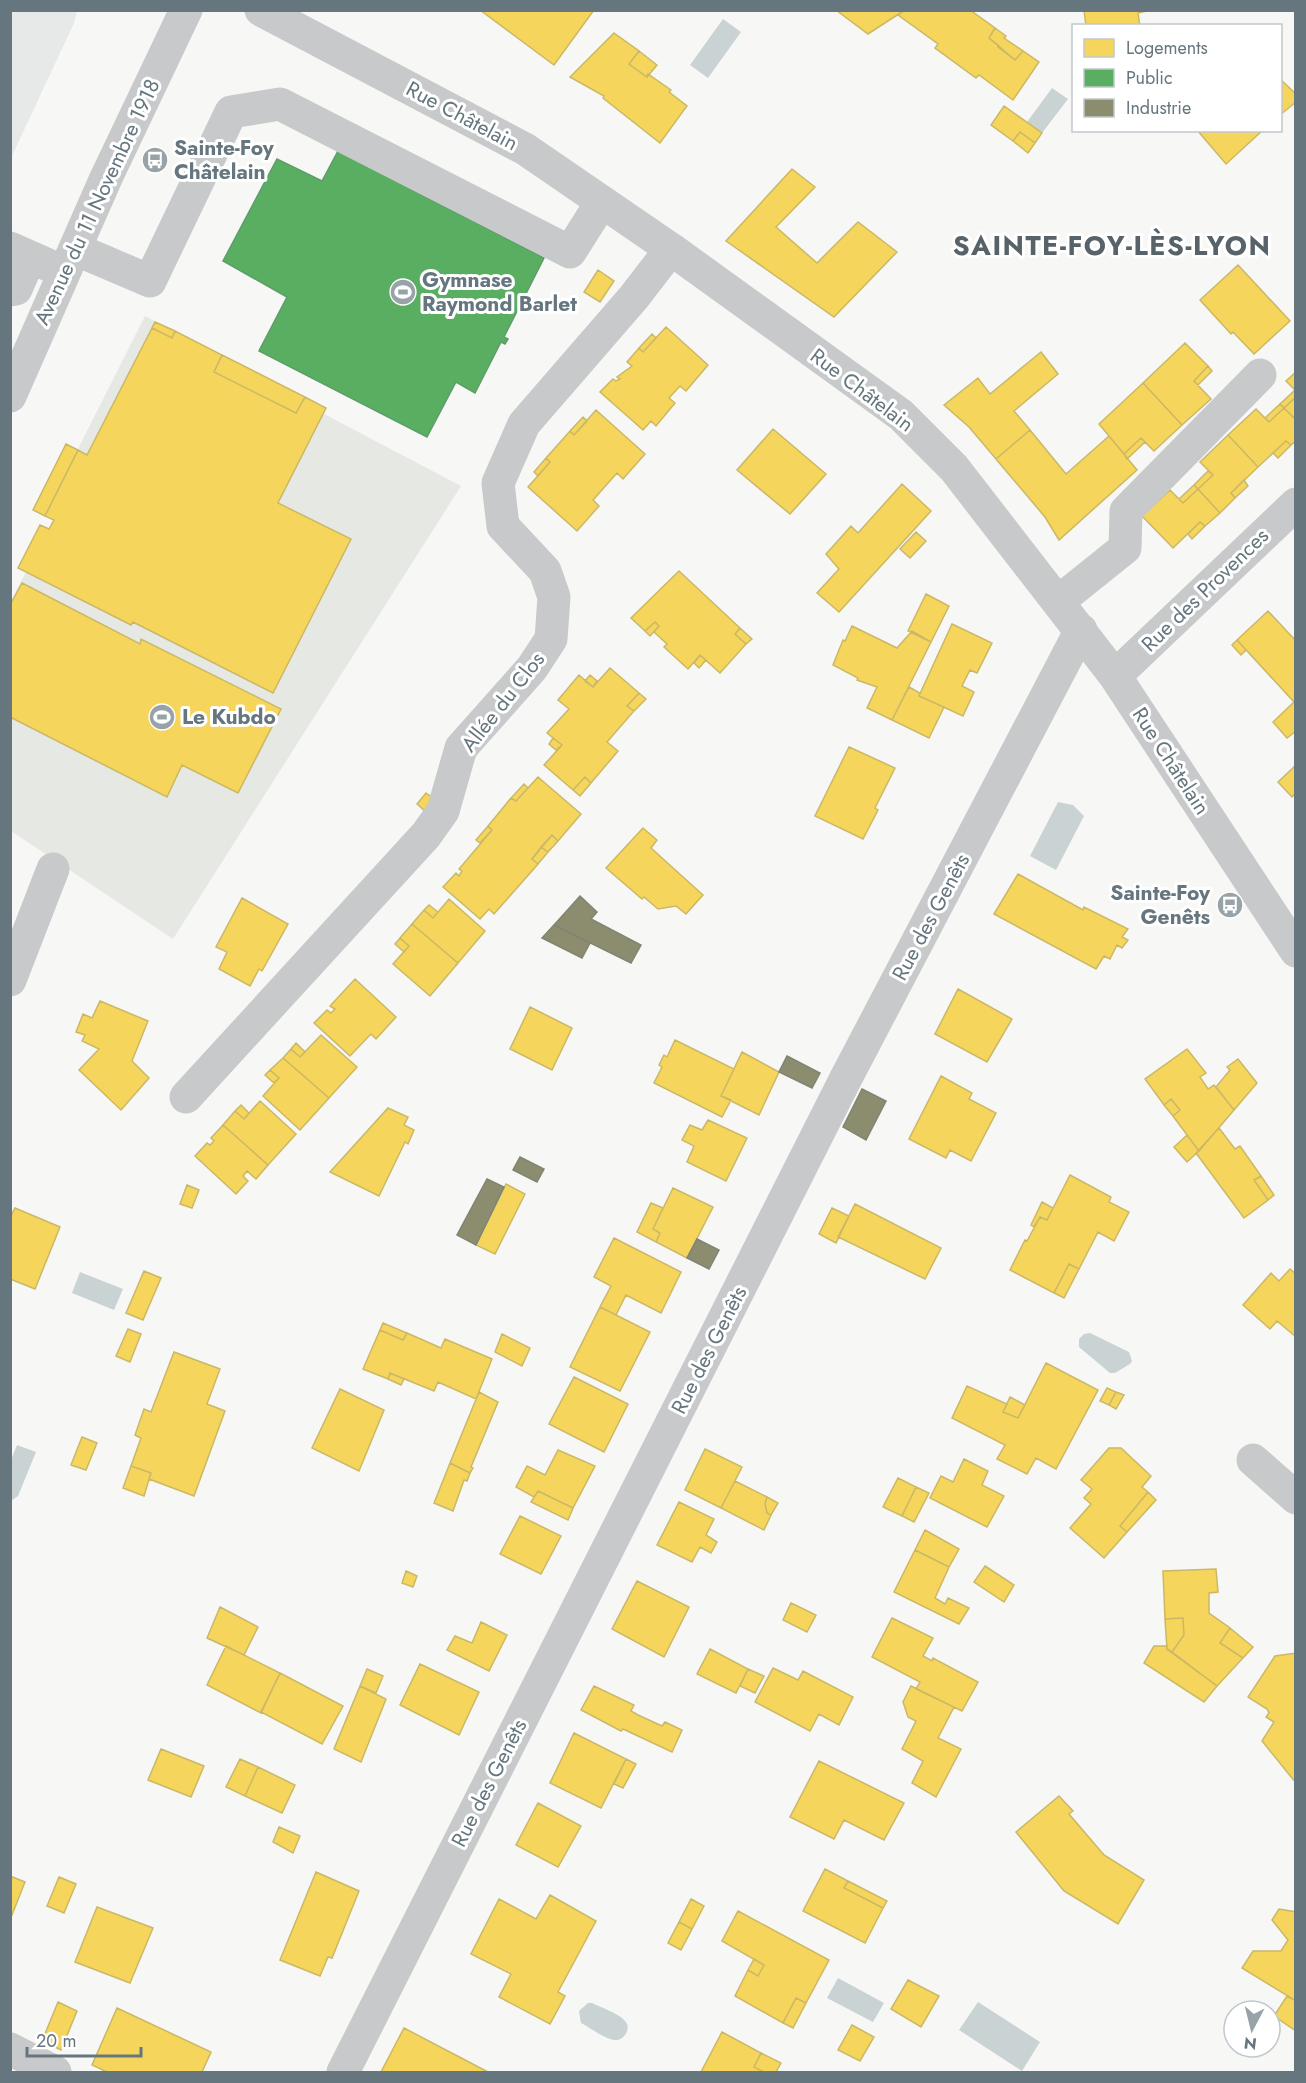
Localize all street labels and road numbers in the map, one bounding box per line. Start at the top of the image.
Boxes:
street label: Avenue du 11 Novembre 1918 [27,74,167,330]
street label: Rue Châtelain [401,74,523,158]
street label: Rue Châtelain [804,341,920,439]
street label: Rue des Provences [1135,521,1275,659]
street label: Allée du Clos [454,646,552,758]
street label: Rue Châtelain [1125,701,1217,821]
street label: Rue des Genêts [885,848,977,986]
street label: Rue des Genêts [664,1281,754,1419]
street label: Rue des Genêts [444,1714,534,1852]

